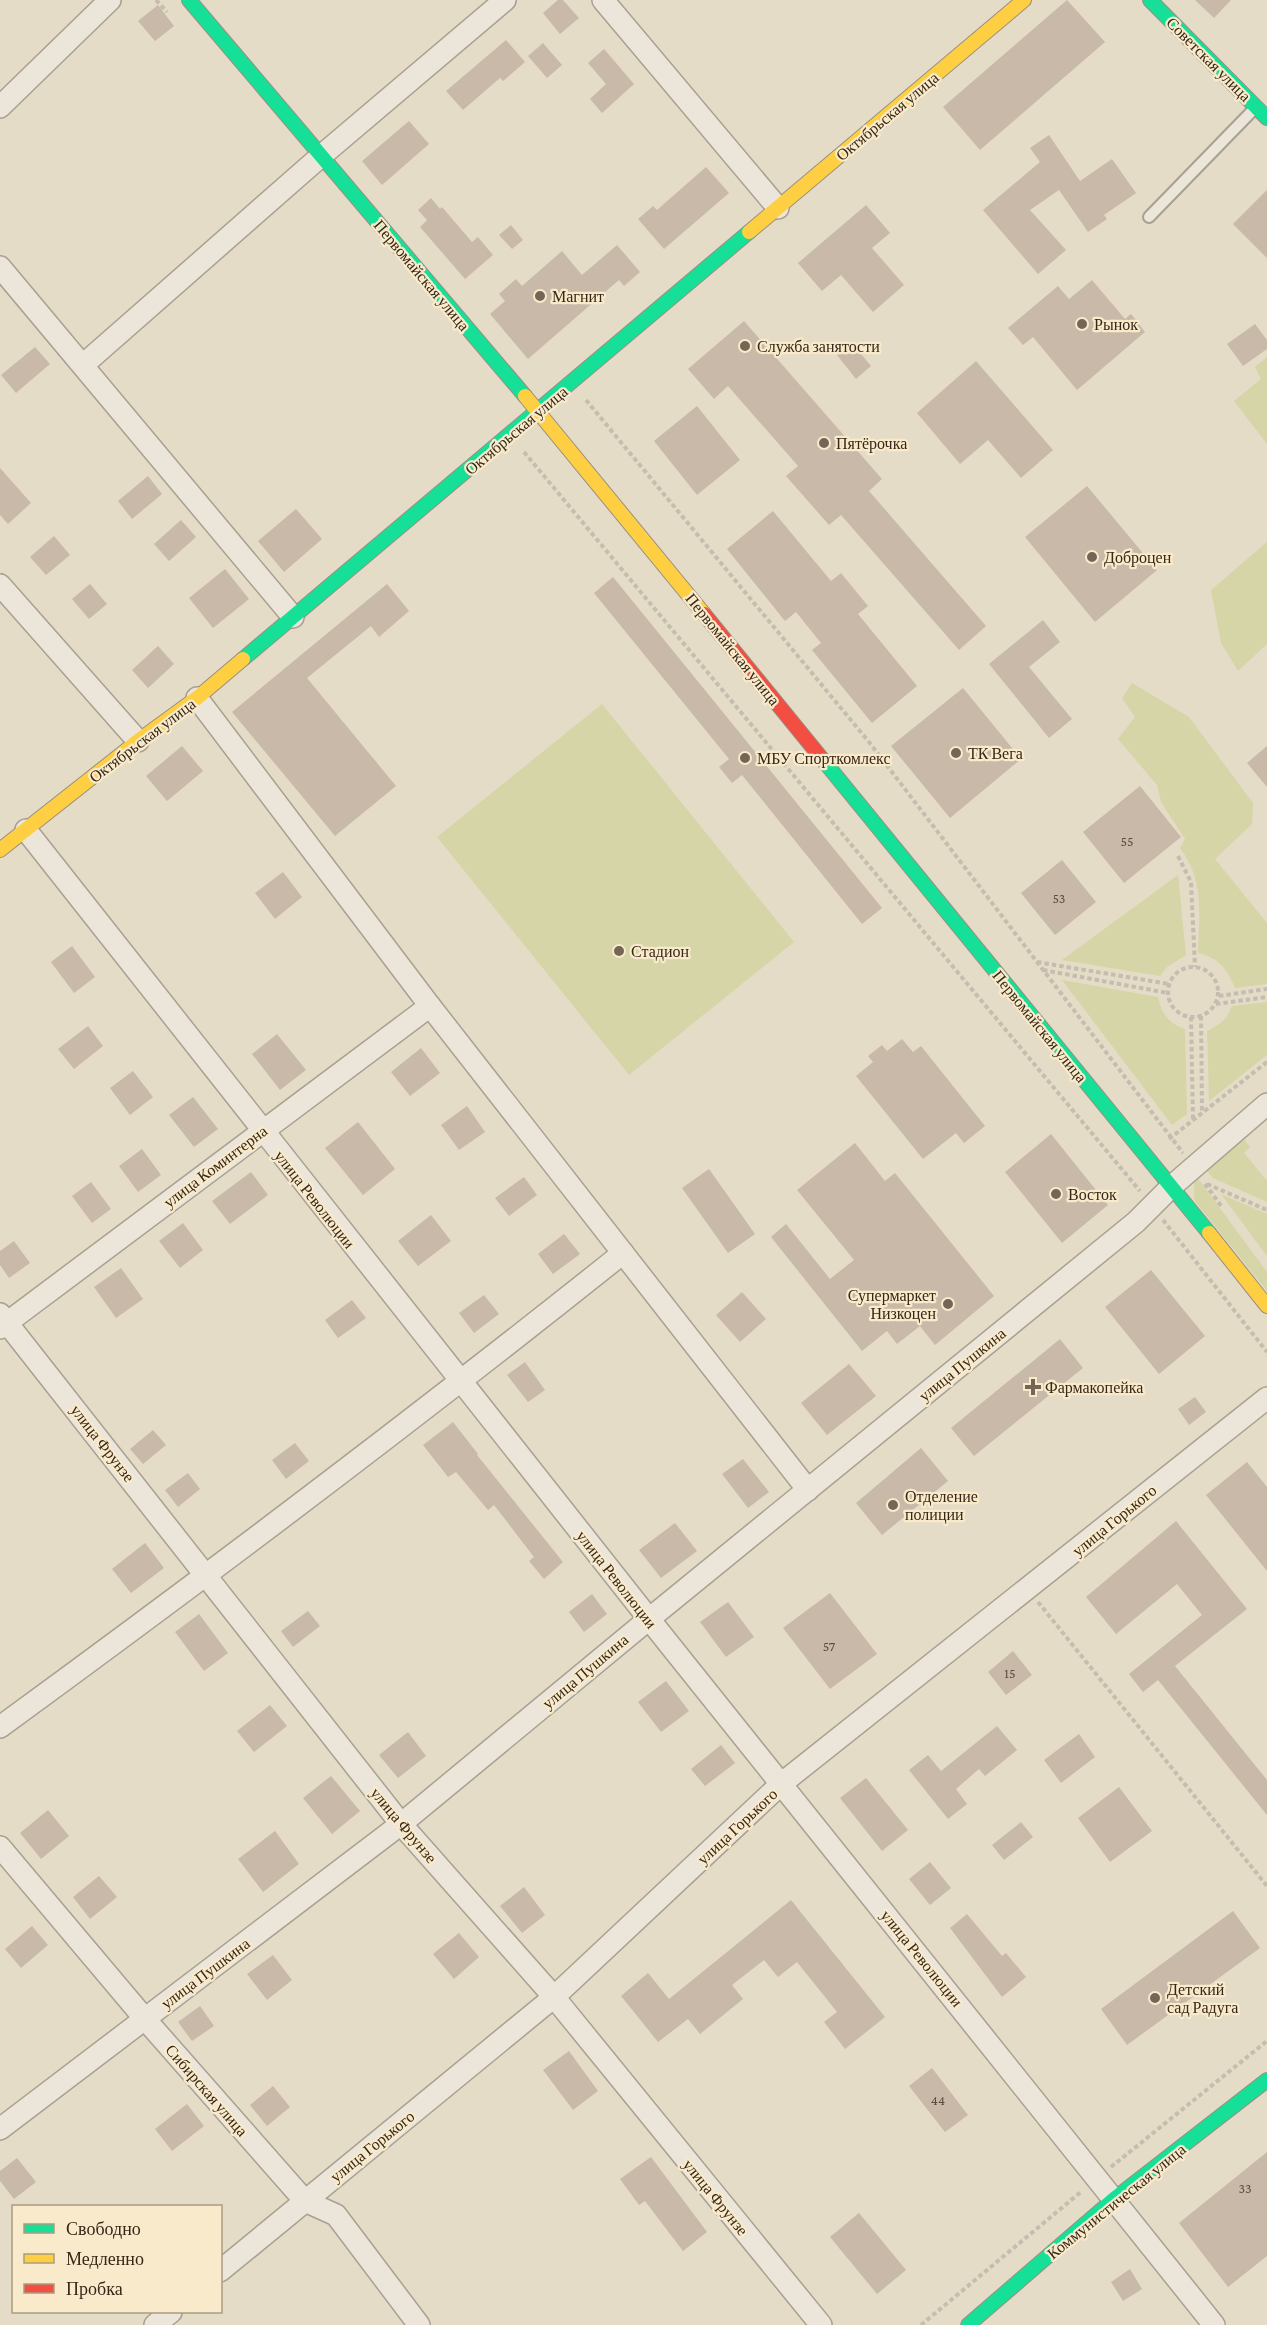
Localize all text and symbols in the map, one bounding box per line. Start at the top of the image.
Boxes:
street label: Советская улица [1162,14,1254,106]
street label: Октябрьская улица [833,69,943,165]
street label: Первомайская улица [370,217,473,335]
place label: Магнит [552,288,604,305]
marker: Магнит [533,289,547,303]
place label: Рынок [1094,316,1138,333]
marker: Рынок [1075,317,1089,331]
place label: Служба занятости [757,338,880,356]
marker: Служба занятости [738,339,752,353]
street label: Октябрьская улица [462,383,572,479]
place label: Пятёрочка [836,435,907,453]
marker: Пятёрочка [817,436,831,450]
place label: Доброцен [1104,549,1172,567]
marker: Доброцен [1085,550,1099,564]
street label: Первомайская улица [681,590,783,709]
street label: Октябрьская улица [86,695,199,787]
place label: ТК Вега [968,745,1023,762]
marker: ТК Вега [949,746,963,760]
place label: МБУ Спорткомлекс [757,750,891,768]
marker: МБУ Спорткомлекс [738,751,752,765]
house number: 55 [1120,833,1134,849]
house number: 53 [1052,890,1066,906]
place label: Стадион [631,943,689,961]
marker: Стадион [612,944,626,958]
street label: Первомайская улица [988,967,1090,1086]
street label: улица Коминтерна [160,1122,271,1212]
street label: улица Революции [270,1147,358,1252]
place label: Восток [1068,1186,1117,1203]
marker: Восток [1049,1187,1063,1201]
place label: Супермаркет Низкоцен [848,1287,936,1323]
marker: Супермаркет Низкоцен [941,1297,955,1311]
street label: улица Пушкина [916,1324,1010,1405]
place label: Фармакопейка [1045,1379,1143,1397]
marker: Фармакопейка [1026,1380,1040,1394]
street label: улица Фрунзе [67,1401,138,1486]
street label: улица Горького [1069,1481,1160,1560]
place label: Отделение полиции [905,1488,978,1524]
marker: Отделение полиции [886,1498,900,1512]
street label: улица Революции [572,1527,660,1632]
street label: улица Пушкина [539,1631,632,1713]
house number: 57 [823,1638,836,1654]
house number: 15 [1004,1665,1016,1681]
street label: улица Фрунзе [366,1784,440,1867]
street label: улица Горького [694,1785,781,1868]
street label: улица Революции [877,1907,966,2011]
street label: улица Пушкина [158,1935,254,2013]
place label: Детский сад Радуга [1167,1981,1238,2017]
marker: Детский сад Радуга [1148,1991,1162,2005]
street label: Сибирская улица [162,2041,251,2140]
house number: 44 [931,2092,945,2108]
street label: улица Горького [327,2107,418,2186]
street label: Коммунистическая улица [1044,2140,1189,2263]
street label: улица Фрунзе [679,2156,751,2239]
house number: 33 [1238,2180,1252,2196]
legend [12,2205,222,2313]
text: Свободно [66,2219,141,2239]
text: Медленно [66,2249,144,2269]
text: Пробка [66,2279,123,2299]

